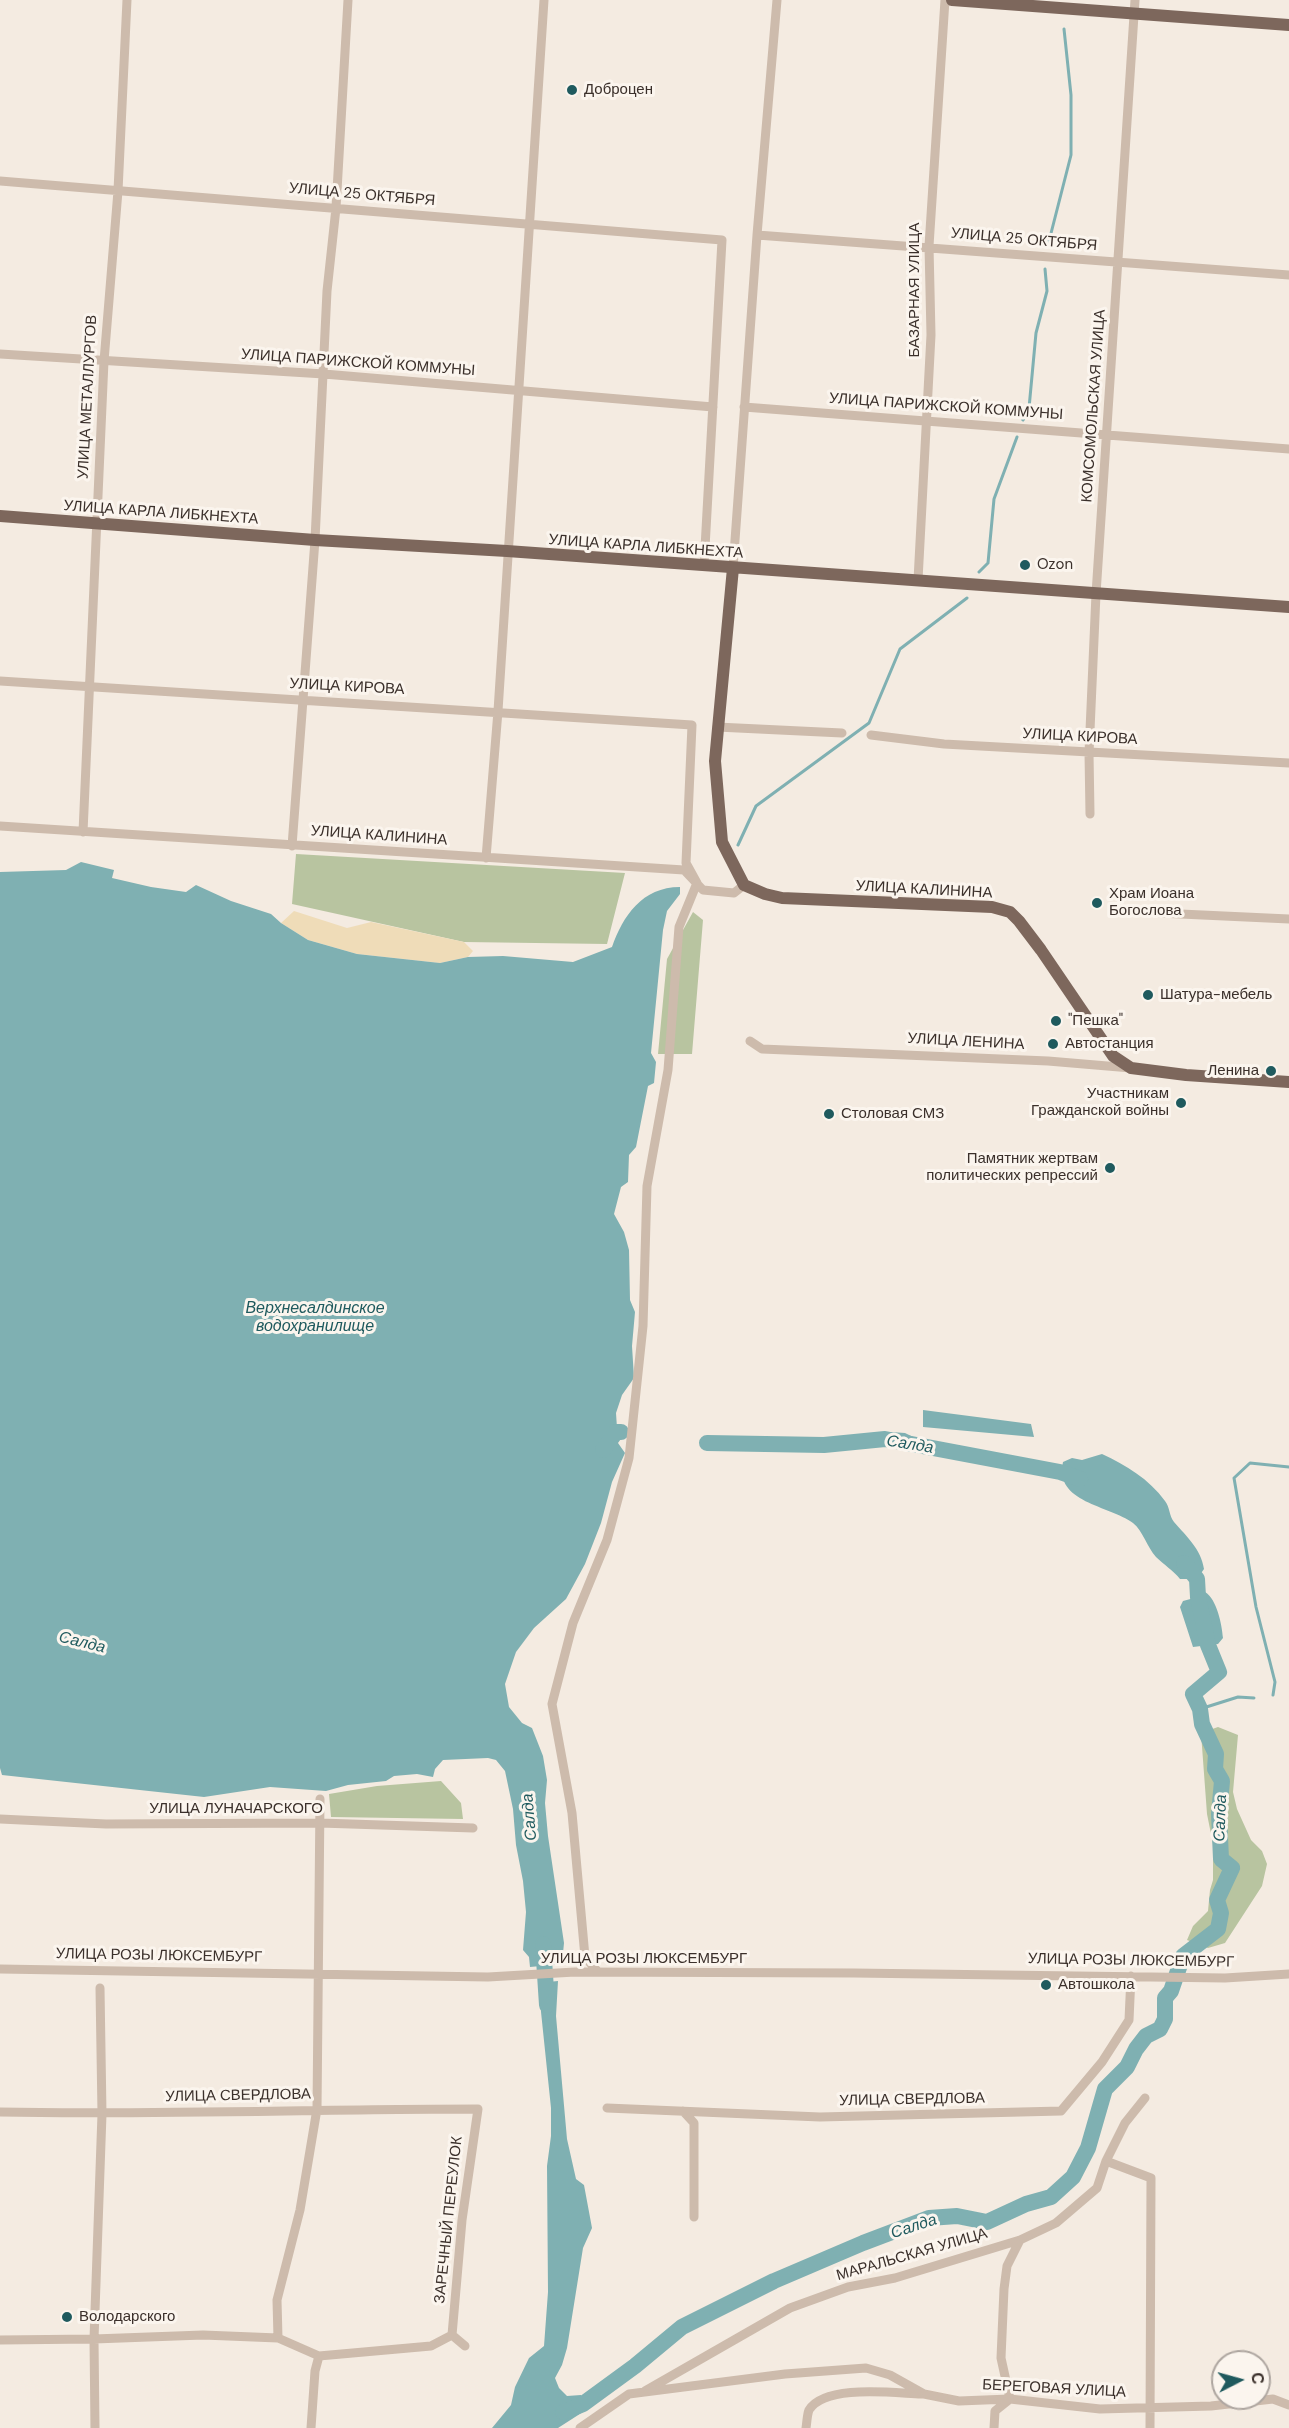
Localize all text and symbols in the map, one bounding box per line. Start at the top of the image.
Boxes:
place label: Доброцен [584,81,653,99]
marker: Доброцен [565,83,579,97]
street label: УЛИЦА 25 ОКТЯБРЯ [288,180,436,210]
street label: БАЗАРНАЯ УЛИЦА [906,223,924,357]
street label: УЛИЦА 25 ОКТЯБРЯ [950,225,1098,255]
street label: КОМСОМОЛЬСКАЯ УЛИЦА [1078,309,1110,503]
street label: УЛИЦА МЕТАЛЛУРГОВ [75,314,101,480]
street label: УЛИЦА ПАРИЖСКОЙ КОММУНЫ [240,346,476,380]
street label: УЛИЦА ПАРИЖСКОЙ КОММУНЫ [828,390,1064,424]
street label: УЛИЦА КАРЛА ЛИБКНЕХТА [63,497,259,529]
street label: УЛИЦА КАРЛА ЛИБКНЕХТА [548,531,744,563]
place label: Ozon [1037,556,1073,574]
marker: Ozon [1018,558,1032,572]
street label: УЛИЦА КИРОВА [289,675,405,699]
street label: УЛИЦА КИРОВА [1022,725,1138,749]
street label: УЛИЦА КАЛИНИНА [310,822,448,850]
street label: УЛИЦА КАЛИНИНА [855,877,993,903]
place label: Храм Иоана Богослова [1109,885,1194,920]
marker: Храм Иоана Богослова [1090,896,1104,910]
place label: Шатура-мебель [1160,986,1272,1004]
marker: Шатура-мебель [1141,988,1155,1002]
place label: "Пешка" [1068,1012,1123,1030]
marker: "Пешка" [1049,1014,1063,1028]
street label: УЛИЦА ЛЕНИНА [907,1030,1025,1054]
place label: Автостанция [1065,1035,1154,1053]
marker: Автостанция [1046,1037,1060,1051]
place label: Ленина [1208,1062,1259,1080]
marker: Ленина [1264,1064,1278,1078]
place label: Участникам Гражданской войны [1031,1085,1169,1120]
marker: Участникам Гражданской войны [1174,1096,1188,1110]
place label: Столовая СМЗ [841,1105,944,1123]
marker: Столовая СМЗ [822,1107,836,1121]
place label: Памятник жертвам политических репрессий [926,1150,1098,1185]
marker: Памятник жертвам политических репрессий [1103,1161,1117,1175]
water label: Верхнесалдинское водохранилище [245,1299,385,1337]
water label: Салда [885,1432,935,1458]
water label: Салда [57,1628,107,1658]
water label: Салда [518,1793,542,1841]
water label: Салда [1211,1794,1231,1842]
street label: УЛИЦА ЛУНАЧАРСКОГО [149,1800,323,1818]
street label: УЛИЦА РОЗЫ ЛЮКСЕМБУРГ [56,1945,262,1967]
street label: УЛИЦА РОЗЫ ЛЮКСЕМБУРГ [541,1950,747,1968]
street label: УЛИЦА РОЗЫ ЛЮКСЕМБУРГ [1028,1950,1234,1972]
place label: Автошкола [1058,1976,1135,1994]
marker: Автошкола [1039,1978,1053,1992]
street label: УЛИЦА СВЕРДЛОВА [165,2086,311,2106]
street label: УЛИЦА СВЕРДЛОВА [839,2090,985,2110]
street label: ЗАРЕЧНЫЙ ПЕРЕУЛОК [431,2136,467,2304]
water label: Салда [889,2211,939,2243]
street label: МАРАЛЬСКАЯ УЛИЦА [834,2225,990,2285]
place label: Володарского [79,2308,175,2326]
marker: Володарского [60,2310,74,2324]
north arrow [1211,2350,1271,2410]
text: С [1246,2371,1268,2385]
street label: БЕРЕГОВАЯ УЛИЦА [982,2376,1126,2402]

